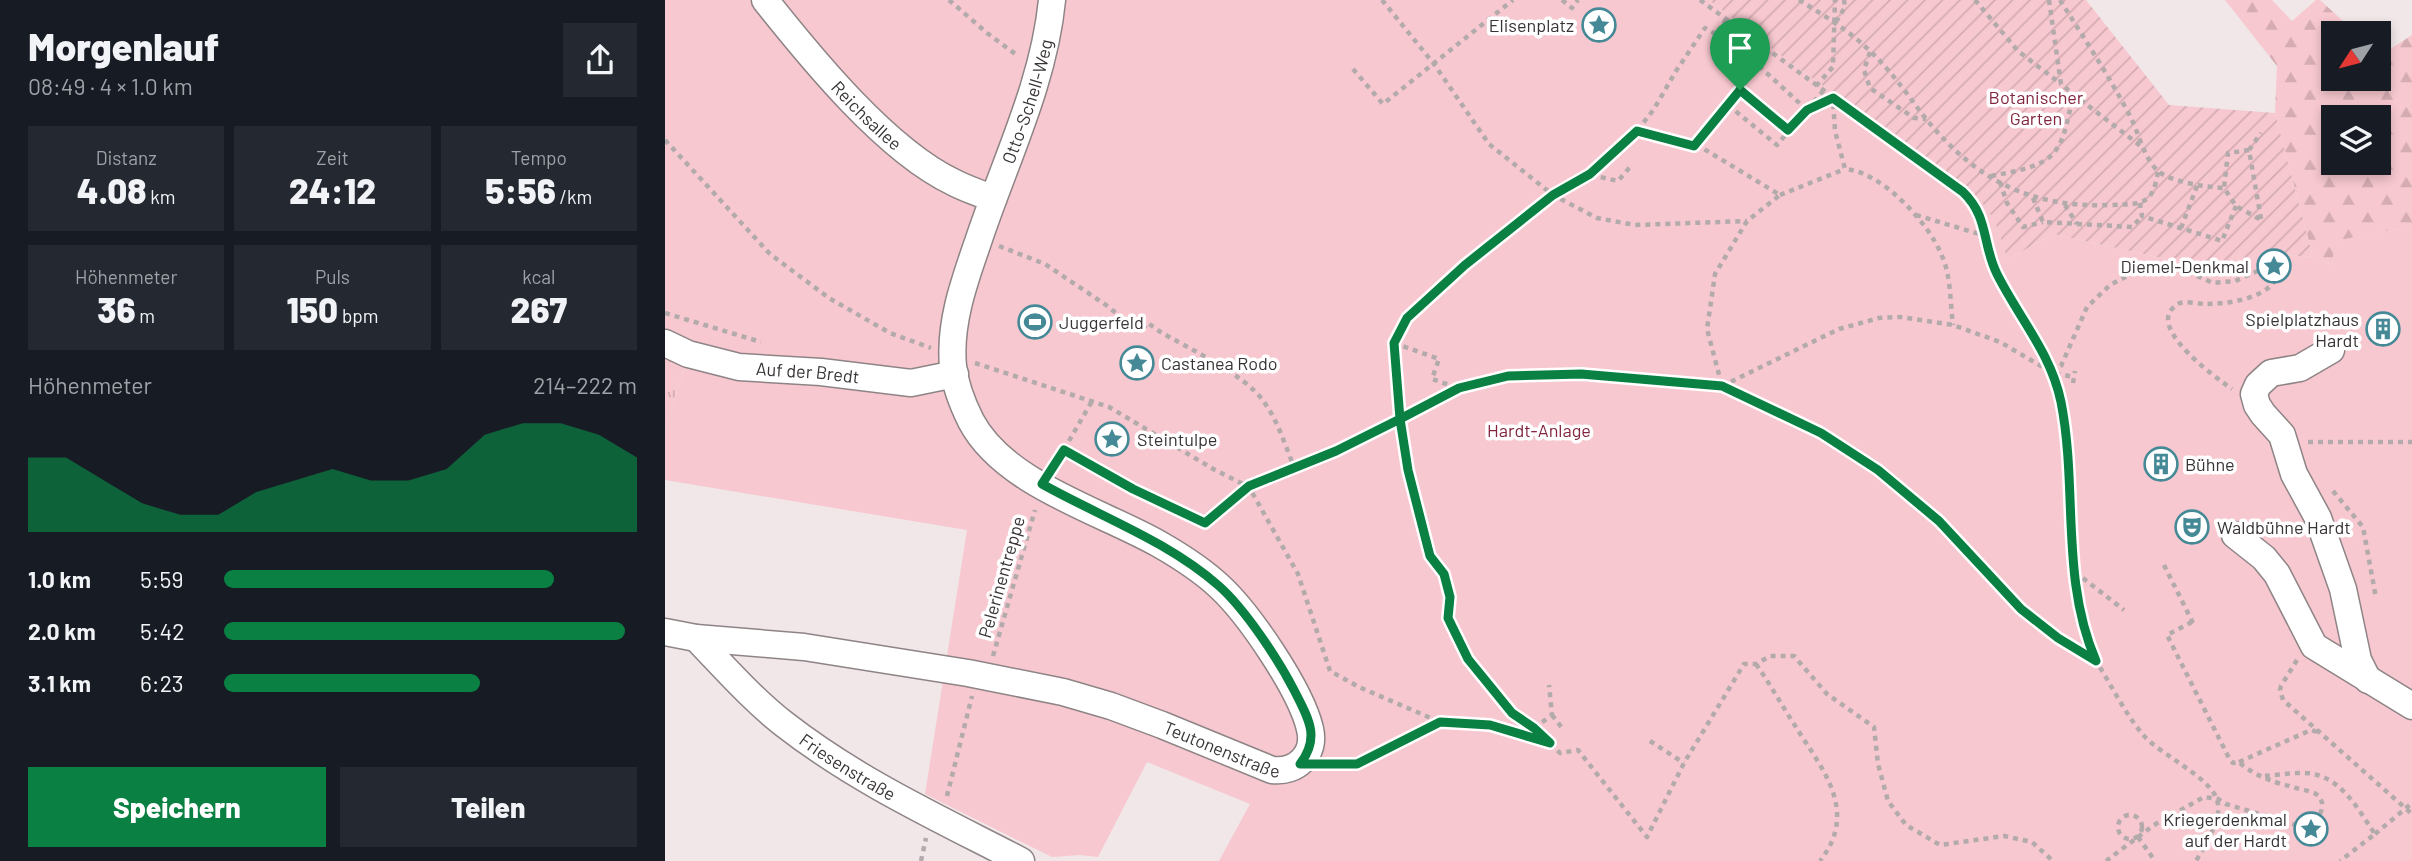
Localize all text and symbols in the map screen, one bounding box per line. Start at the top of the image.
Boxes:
place icon: Elisenplatz [1580,6,1618,44]
place label: Elisenplatz [1489,14,1574,36]
pin [1710,18,1770,90]
north arrow [2321,21,2391,91]
map controls [2321,21,2391,175]
text: Morgenlauf [28,23,219,69]
button: share [563,23,637,97]
icon: arrive [1721,29,1759,67]
street label: Otto-Schell-Weg [997,37,1057,167]
text: 08:49 · 4 × 1.0 km [28,72,193,100]
street label: Reichsallee [827,76,906,155]
park label: Botanischer Garten [1989,86,2084,129]
button: layers [2321,105,2391,175]
text: Distanz [96,146,157,169]
text: Zeit [316,146,349,169]
text: Tempo [511,146,567,169]
text: 4.08 [77,169,146,211]
text: 24:12 [289,169,376,211]
text: 5:56 [485,169,556,211]
text: km [146,185,175,208]
text: /km [556,185,592,208]
place icon: Diemel-Denkmal [2255,247,2293,285]
place label: Diemel-Denkmal [2120,255,2249,277]
text: Höhenmeter [75,265,177,288]
text: Puls [315,265,350,288]
text: kcal [522,265,555,288]
text: 36 [97,288,136,330]
text: 150 [287,288,338,330]
text: 267 [511,288,567,330]
sports icon: Juggerfeld [1016,303,1054,341]
text: m [136,304,155,327]
text: bpm [338,304,378,327]
place label: Spielplatzhaus Hardt [2245,308,2359,351]
building icon: Spielplatzhaus Hardt [2364,310,2402,348]
place label: Juggerfeld [1059,311,1144,333]
place icon: Castanea Rodo [1118,344,1156,382]
place label: Castanea Rodo [1161,352,1278,374]
street label: Auf der Bredt [755,357,861,388]
text: Höhenmeter [28,371,152,399]
text: 214–222 m [533,371,637,399]
park label: Hardt-Anlage [1487,419,1591,441]
place icon: Steintulpe [1093,420,1131,458]
place label: Steintulpe [1137,428,1217,450]
building icon: Bühne [2142,445,2180,483]
place label: Bühne [2185,453,2235,475]
theatre icon: Waldbühne Hardt [2173,508,2211,546]
street label: Pelerinentreppe [973,514,1029,640]
place label: Waldbühne Hardt [2217,516,2351,538]
text: 1.0 km [28,565,91,593]
text: 5:59 [140,565,183,593]
text: 2.0 km [28,617,96,645]
text: 5:42 [140,617,185,645]
text: 3.1 km [28,669,91,697]
text: 6:23 [140,669,184,697]
street label: Teutonenstraße [1160,716,1280,781]
street label: Friesenstraße [795,728,900,805]
button: Speichern [28,767,326,847]
button: Teilen [340,767,637,847]
place label: Kriegerdenkmal auf der Hardt [2163,808,2287,851]
place icon: Kriegerdenkmal auf der Hardt [2292,810,2330,848]

